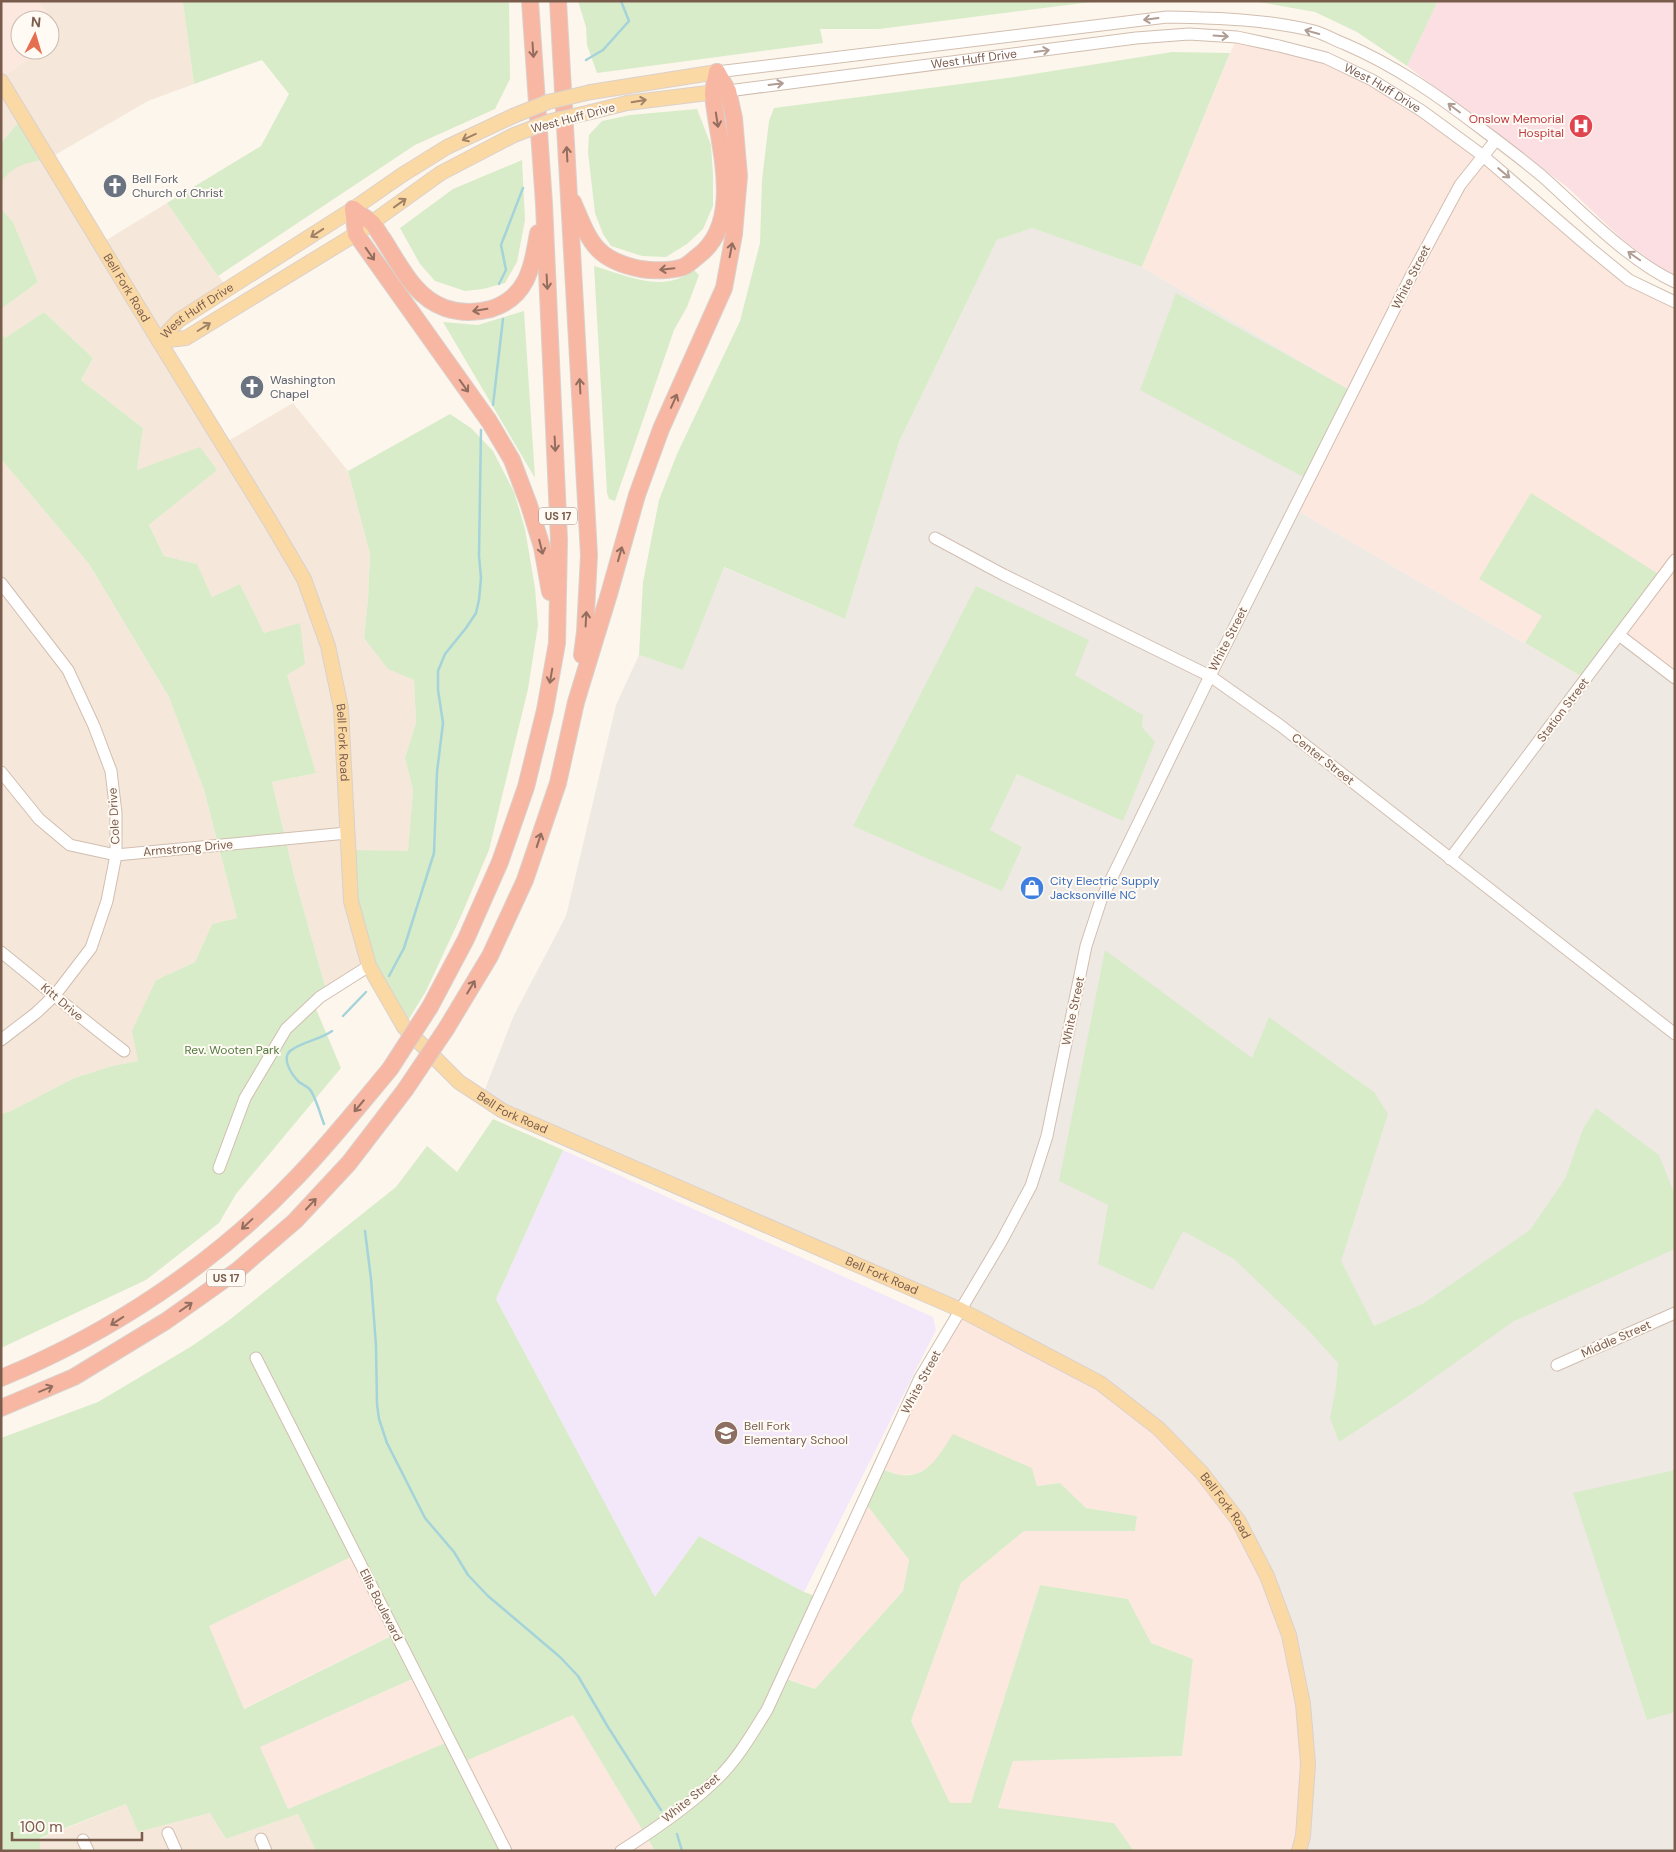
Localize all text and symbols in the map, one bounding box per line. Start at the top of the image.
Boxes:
north arrow [10,10,60,60]
text: N [30,13,42,31]
one-way arrow [1143,14,1159,24]
one-way arrow [1304,26,1320,36]
one-way arrow [1212,31,1228,41]
one-way arrow [529,42,538,58]
street label: West Huff Drive [930,46,1018,73]
one-way arrow [1034,46,1050,56]
street label: West Huff Drive [1341,60,1424,116]
one-way arrow [768,79,784,89]
one-way arrow [631,96,647,106]
street label: West Huff Drive [529,99,617,137]
one-way arrow [1447,103,1461,113]
one-way arrow [713,111,723,127]
place label: Onslow Memorial Hospital [1469,111,1564,141]
hospital icon: Onslow Memorial Hospital [1568,113,1594,139]
one-way arrow [462,132,477,142]
one-way arrow [562,147,571,163]
one-way arrow [1497,167,1510,178]
place label: Bell Fork Church of Christ [132,171,224,201]
church icon: Bell Fork Church of Christ [102,173,128,199]
one-way arrow [393,198,407,208]
one-way arrow [310,228,324,238]
one-way arrow [727,242,736,258]
street label: White Street [1388,242,1434,312]
one-way arrow [365,246,375,260]
street label: Bell Fork Road [100,250,154,325]
one-way arrow [1627,251,1641,261]
one-way arrow [659,264,675,274]
one-way arrow [543,274,552,290]
street label: West Huff Drive [157,279,237,342]
one-way arrow [473,306,489,316]
one-way arrow [197,322,211,332]
place label: Washington Chapel [270,372,336,402]
church icon: Washington Chapel [239,374,265,400]
one-way arrow [459,379,469,393]
one-way arrow [576,379,585,395]
one-way arrow [669,394,679,409]
one-way arrow [550,436,559,452]
road number: US 17 [539,508,577,524]
one-way arrow [537,538,547,554]
one-way arrow [616,547,626,563]
street label: White Street [1205,604,1251,674]
one-way arrow [581,611,591,627]
one-way arrow [545,668,555,684]
street label: Station Street [1533,674,1593,745]
street label: Bell Fork Road [332,702,353,782]
street label: Center Street [1288,730,1358,789]
street label: Cole Drive [105,787,123,845]
one-way arrow [534,832,544,848]
street label: Armstrong Drive [142,836,234,860]
place label: City Electric Supply Jacksonville NC [1050,873,1160,903]
shop icon: City Electric Supply Jacksonville NC [1019,875,1045,901]
street label: White Street [1058,975,1088,1047]
street label: Kitt Drive [37,980,87,1025]
one-way arrow [467,980,477,994]
park label: Rev. Wooten Park [185,1042,279,1058]
street label: Bell Fork Road [474,1088,550,1137]
one-way arrow [353,1100,364,1113]
one-way arrow [305,1197,317,1210]
one-way arrow [241,1218,253,1230]
street label: Bell Fork Road [843,1253,921,1298]
road number: US 17 [207,1270,245,1286]
one-way arrow [179,1302,193,1312]
one-way arrow [110,1316,124,1326]
street label: Middle Street [1579,1316,1654,1362]
street label: White Street [898,1347,945,1417]
one-way arrow [38,1384,53,1393]
place label: Bell Fork Elementary School [744,1418,848,1448]
school or university icon: Bell Fork Elementary School [713,1420,739,1446]
street label: Bell Fork Road [1197,1469,1254,1541]
street label: Ellis Boulevard [356,1566,406,1644]
street label: White Street [659,1770,723,1826]
scale bar [12,1810,142,1842]
text: 100 m [20,1817,63,1837]

